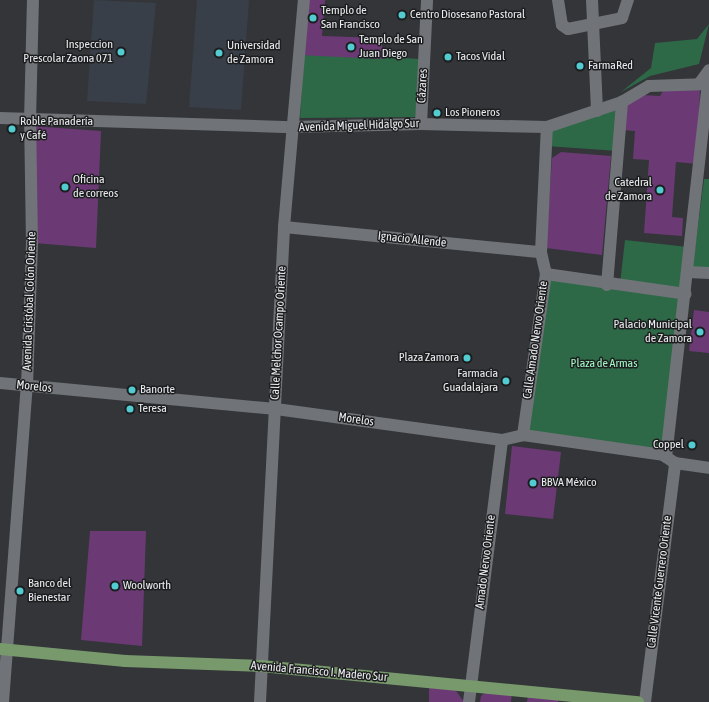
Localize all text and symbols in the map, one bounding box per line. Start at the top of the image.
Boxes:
place label: Templo de San Francisco [321,4,380,32]
place label: Centro Diosesano Pastoral [410,8,525,22]
marker: Centro Diosesano Pastoral [397,10,407,20]
marker: Templo de San Francisco [308,13,318,23]
place label: Templo de San Juan Diego [359,33,423,61]
place label: Inspeccion Prescolar Zaona 071 [23,38,113,66]
place label: Universidad de Zamora [227,39,280,67]
marker: Templo de San Juan Diego [346,42,356,52]
marker: Inspeccion Prescolar Zaona 071 [116,47,126,57]
marker: Universidad de Zamora [214,48,224,58]
place label: Tacos Vidal [456,50,505,64]
marker: Tacos Vidal [443,52,453,62]
place label: FarmaRed [588,59,633,73]
marker: FarmaRed [575,61,585,71]
street label: Cázares [415,69,431,103]
place label: Los Pioneros [445,106,500,120]
marker: Los Pioneros [432,108,442,118]
place label: Roble Panadería y Café [20,115,93,143]
street label: Avenida Miguel Hidalgo Sur [299,117,419,135]
marker: Roble Panadería y Café [7,124,17,134]
place label: Oficina de correos [73,173,118,201]
place label: Catedral de Zamora [605,176,652,204]
marker: Oficina de correos [60,182,70,192]
marker: Catedral de Zamora [655,185,665,195]
street label: Ignacio Allende [377,229,447,251]
street label: Avenida Cristóbal Colón Oriente [20,231,40,371]
street label: Calle Melchor Ocampo Oriente [268,266,290,400]
street label: Calle Amado Nervo Oriente [521,280,551,400]
place label: Palacio Municipal de Zamora [613,318,692,346]
marker: Palacio Municipal de Zamora [695,327,705,337]
place label: Plaza Zamora [399,351,459,365]
marker: Plaza Zamora [462,353,472,363]
park label: Plaza de Armas [571,357,637,371]
place label: Farmacia Guadalajara [443,367,498,395]
marker: Farmacia Guadalajara [501,376,511,386]
street label: Morelos [16,378,52,396]
place label: Banorte [140,383,175,397]
marker: Banorte [127,385,137,395]
place label: Teresa [138,402,167,416]
marker: Teresa [125,404,135,414]
street label: Morelos [337,410,375,430]
place label: Coppel [653,438,684,452]
marker: Coppel [687,440,697,450]
place label: BBVA México [541,476,597,490]
marker: BBVA México [528,478,538,488]
street label: Amado Nervo Oriente [473,514,499,610]
street label: Calle Vicente Guerrero Oriente [645,515,675,649]
place label: Banco del Bienestar [28,577,71,605]
place label: Woolworth [123,579,171,593]
marker: Woolworth [110,581,120,591]
marker: Banco del Bienestar [15,586,25,596]
street label: Avenida Francisco I. Madero Sur [250,659,388,685]

